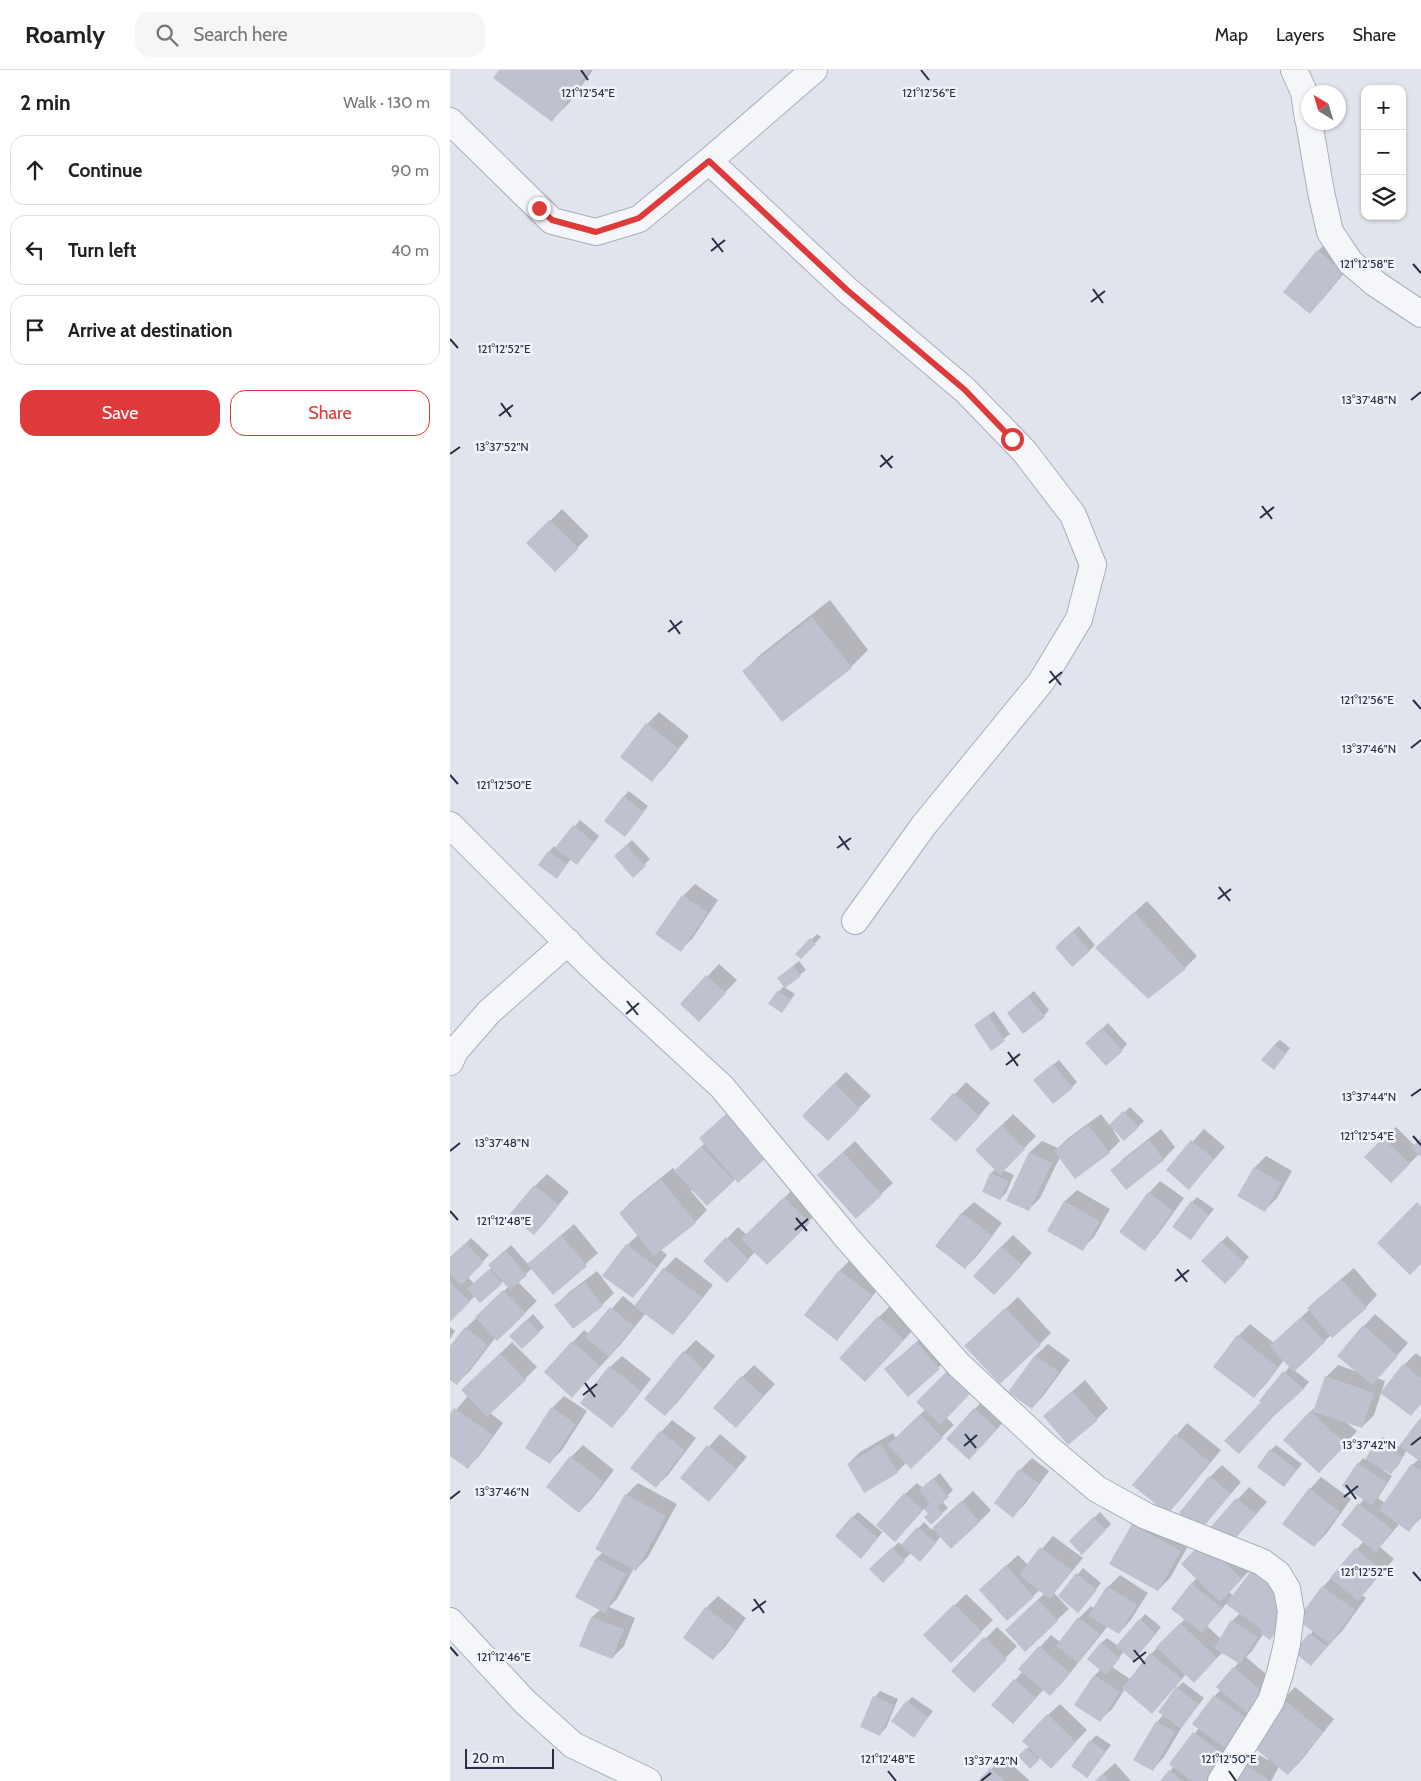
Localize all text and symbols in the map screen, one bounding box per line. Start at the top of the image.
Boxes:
search box [135,12,485,57]
text: Roamly [25,20,105,49]
icon: search [153,21,181,49]
text: Search here [193,23,288,46]
text: Map [1215,24,1248,46]
text: Layers [1276,24,1325,46]
text: Share [1353,24,1396,46]
text: 121°12'54"E [561,85,615,100]
text: 121°12'56"E [902,85,956,100]
north arrow [1301,85,1346,130]
map controls [1361,85,1406,220]
button: + [1361,85,1406,130]
text: 2 min [20,90,71,115]
text: Walk · 130 m [343,93,430,112]
button: − [1361,130,1406,175]
icon: ahead [21,156,49,184]
text: Continue [68,159,142,182]
text: 90 m [391,161,429,180]
button: layers [1361,175,1406,220]
route end [528,197,551,220]
icon: left [21,236,49,264]
text: Turn left [68,239,136,262]
text: 40 m [391,241,429,260]
text: 121°12'58"E [1340,256,1394,271]
icon: arrive [21,316,49,344]
text: Arrive at destination [68,319,232,342]
text: 121°12'52"E [477,341,531,356]
button: Save [20,390,220,436]
button: Share [230,390,430,436]
text: 13°37'48"N [1342,392,1396,407]
route start [1001,428,1024,451]
text: 13°37'52"N [475,439,529,454]
text: 121°12'56"E [1340,692,1394,707]
text: 13°37'46"N [1342,741,1396,756]
text: 121°12'50"E [476,777,532,792]
text: 13°37'44"N [1342,1089,1396,1104]
text: 121°12'54"E [1340,1128,1394,1143]
text: 13°37'48"N [475,1135,529,1150]
text: 121°12'48"E [477,1213,532,1228]
text: 13°37'42"N [1342,1437,1396,1452]
text: 13°37'46"N [475,1484,529,1499]
text: 121°12'52"E [1340,1564,1394,1579]
text: 121°12'46"E [477,1649,531,1664]
scale bar [465,1746,554,1769]
text: 20 m [472,1749,505,1767]
text: 121°12'48"E [861,1751,916,1766]
text: 121°12'50"E [1201,1751,1257,1766]
text: 13°37'42"N [964,1753,1018,1768]

